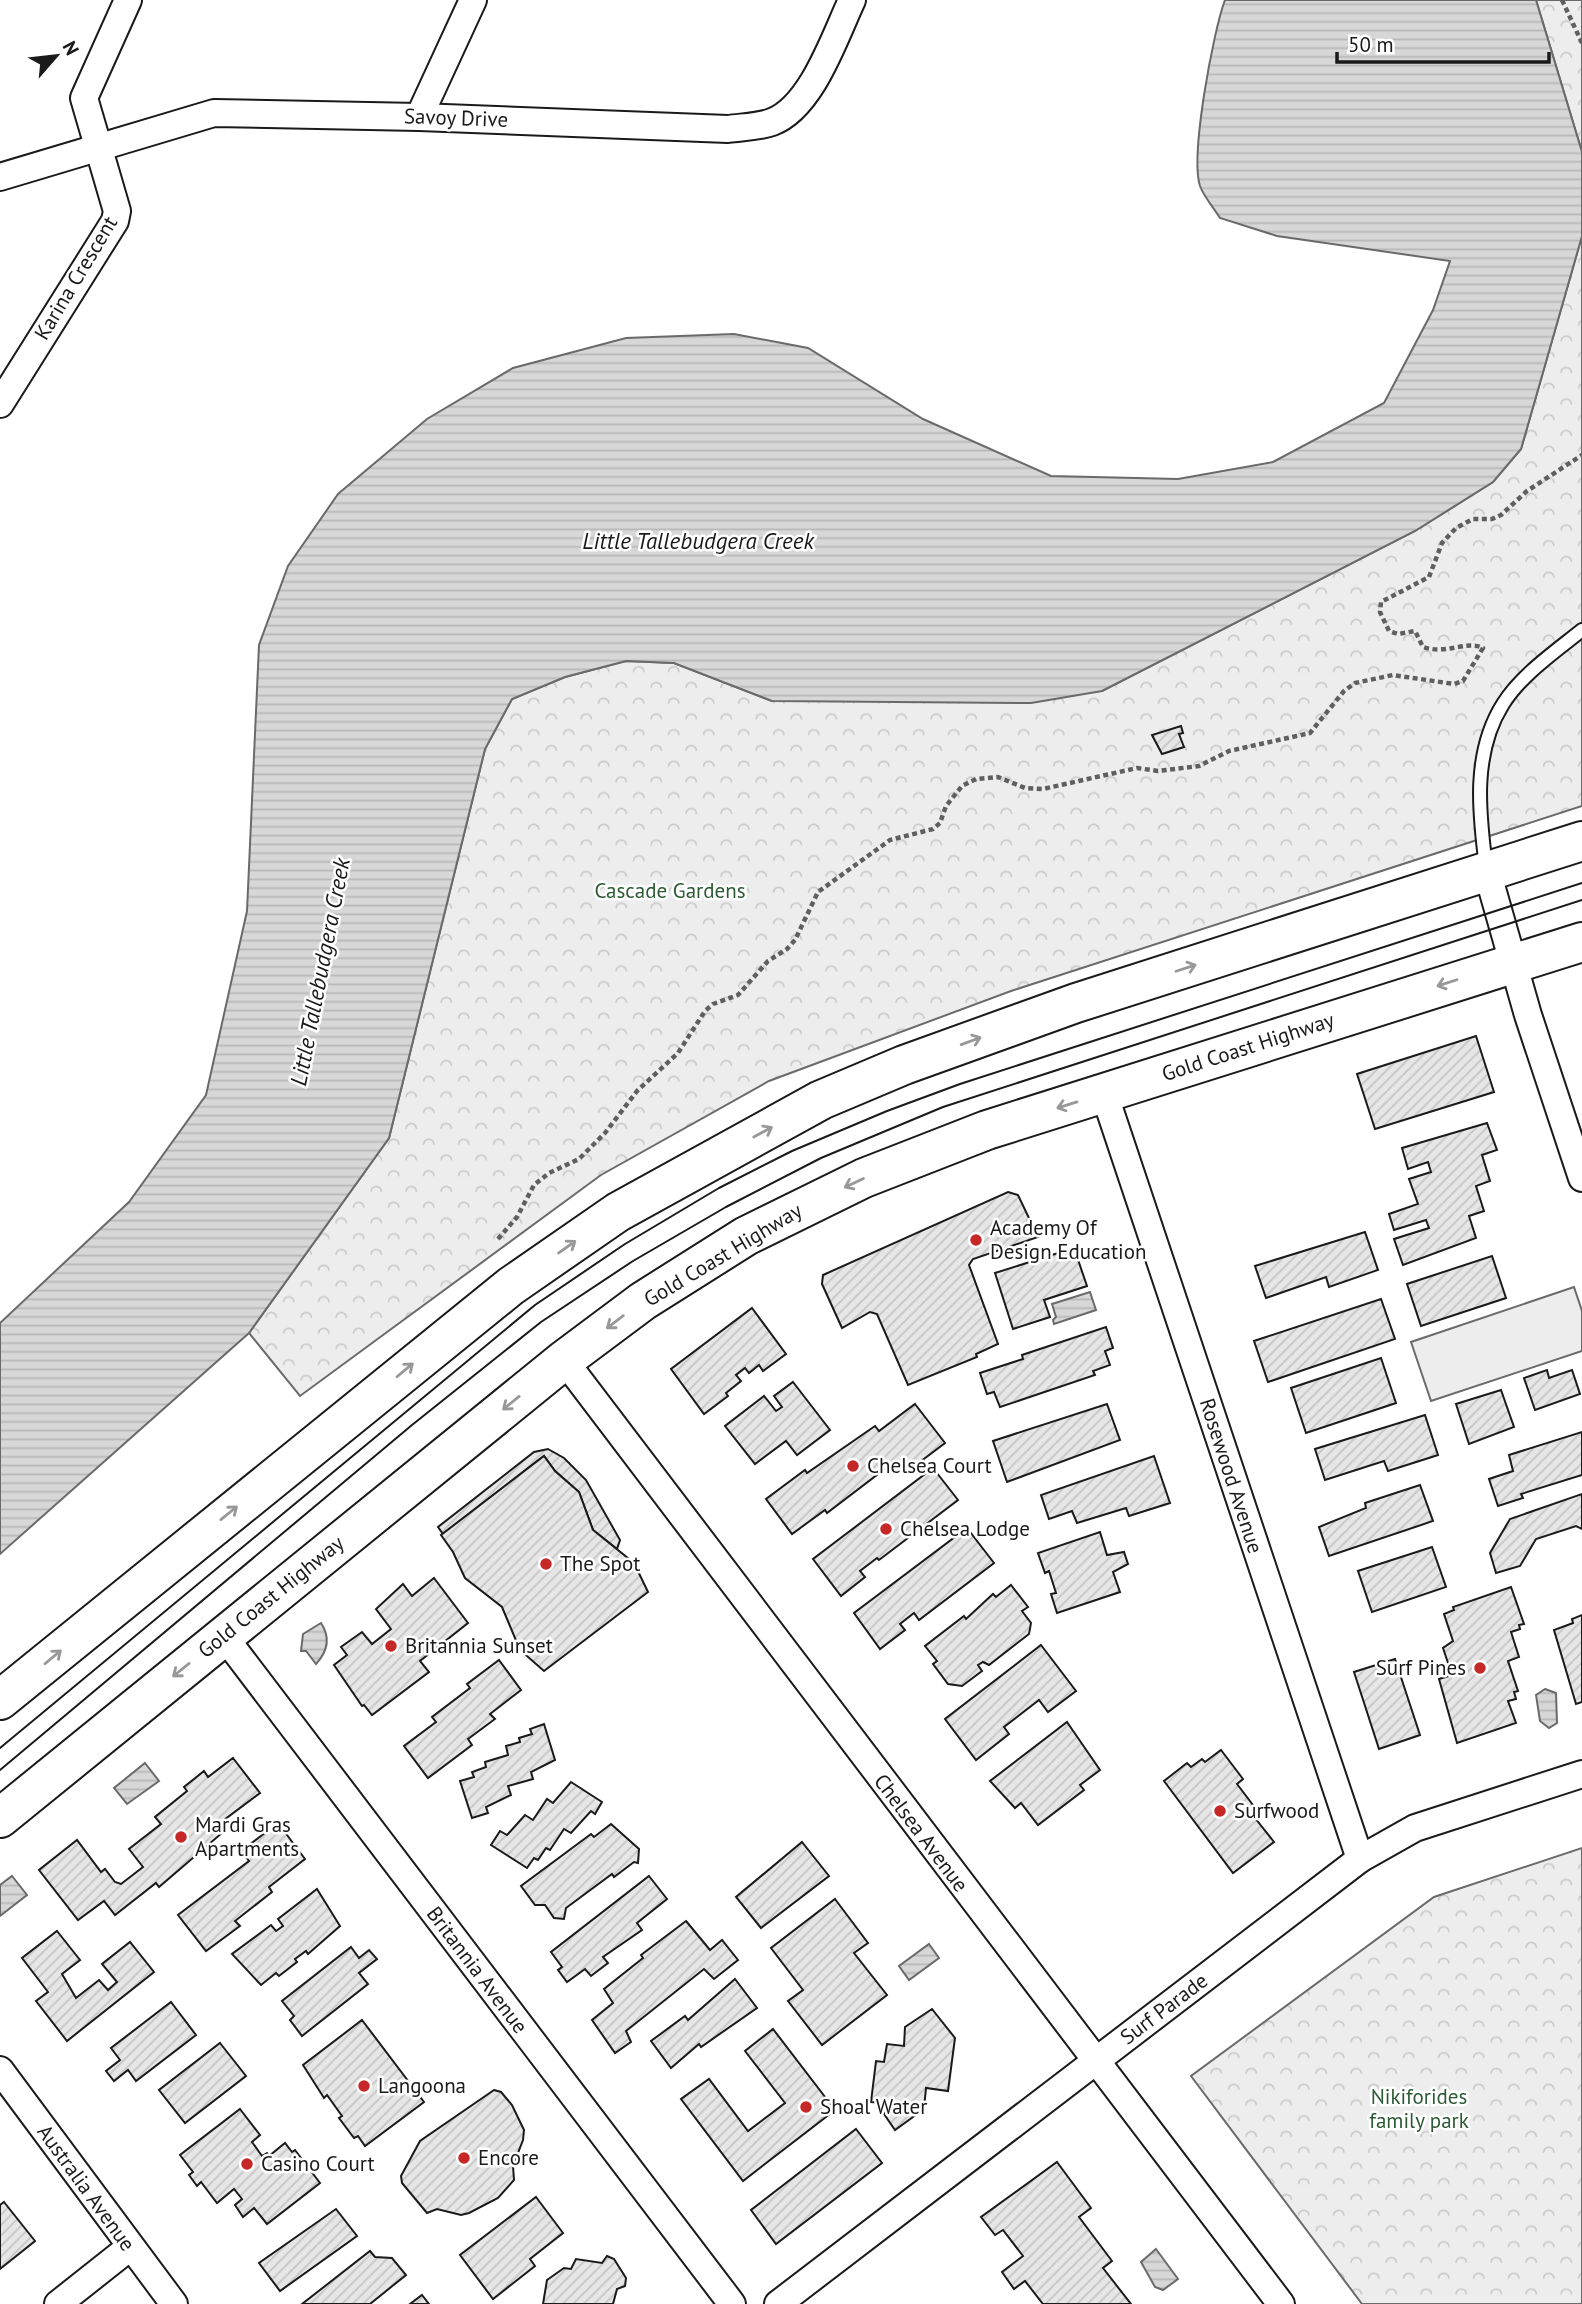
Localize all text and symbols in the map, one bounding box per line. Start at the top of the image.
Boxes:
north arrow [21,21,91,91]
scale bar [1337,21,1549,65]
text: 50 m [1348,31,1394,58]
text: N [57,37,85,59]
street label: Savoy Drive [403,102,509,133]
street label: Karina Crescent [28,211,123,344]
water label: Little Tallebudgera Creek [582,526,815,555]
water label: Little Tallebudgera Creek [283,854,356,1088]
park label: Cascade Gardens [594,877,746,904]
one-way arrow [1175,960,1197,973]
one-way arrow [1437,978,1459,990]
street label: Gold Coast Highway [1158,1006,1338,1087]
one-way arrow [959,1033,981,1046]
one-way arrow [1056,1099,1078,1112]
one-way arrow [752,1125,772,1139]
one-way arrow [844,1176,865,1190]
street label: Gold Coast Highway [639,1197,807,1312]
place label: Academy Of Design Education [990,1214,1147,1265]
marker: Academy Of Design Education [968,1232,984,1248]
one-way arrow [557,1240,576,1254]
one-way arrow [606,1315,625,1329]
one-way arrow [396,1362,414,1377]
one-way arrow [502,1395,520,1411]
street label: Rosewood Avenue [1194,1395,1269,1557]
place label: Chelsea Court [867,1452,992,1479]
marker: Chelsea Court [845,1458,861,1474]
one-way arrow [220,1506,238,1521]
place label: Chelsea Lodge [900,1515,1030,1542]
marker: Chelsea Lodge [878,1521,894,1537]
street label: Gold Coast Highway [192,1529,349,1664]
place label: The Spot [560,1550,640,1577]
marker: The Spot [538,1556,554,1572]
place label: Britannia Sunset [405,1632,553,1659]
marker: Britannia Sunset [383,1638,399,1654]
one-way arrow [43,1649,61,1665]
place label: Surf Pines [1376,1654,1466,1681]
marker: Surf Pines [1472,1660,1488,1676]
one-way arrow [173,1662,191,1677]
street label: Chelsea Avenue [868,1768,975,1897]
place label: Surfwood [1234,1797,1319,1824]
marker: Surfwood [1212,1803,1228,1819]
place label: Mardi Gras Apartments [195,1811,299,1862]
marker: Mardi Gras Apartments [173,1829,189,1845]
street label: Britannia Avenue [421,1901,534,2039]
street label: Surf Parade [1115,1967,1213,2050]
place label: Langoona [378,2072,466,2099]
marker: Langoona [356,2078,372,2094]
park label: Nikiforides family park [1369,2083,1469,2134]
place label: Shoal Water [820,2093,927,2120]
marker: Shoal Water [798,2099,814,2115]
street label: Australia Avenue [31,2119,141,2256]
place label: Encore [478,2144,539,2171]
place label: Casino Court [261,2150,375,2177]
marker: Encore [456,2150,472,2166]
marker: Casino Court [239,2156,255,2172]

